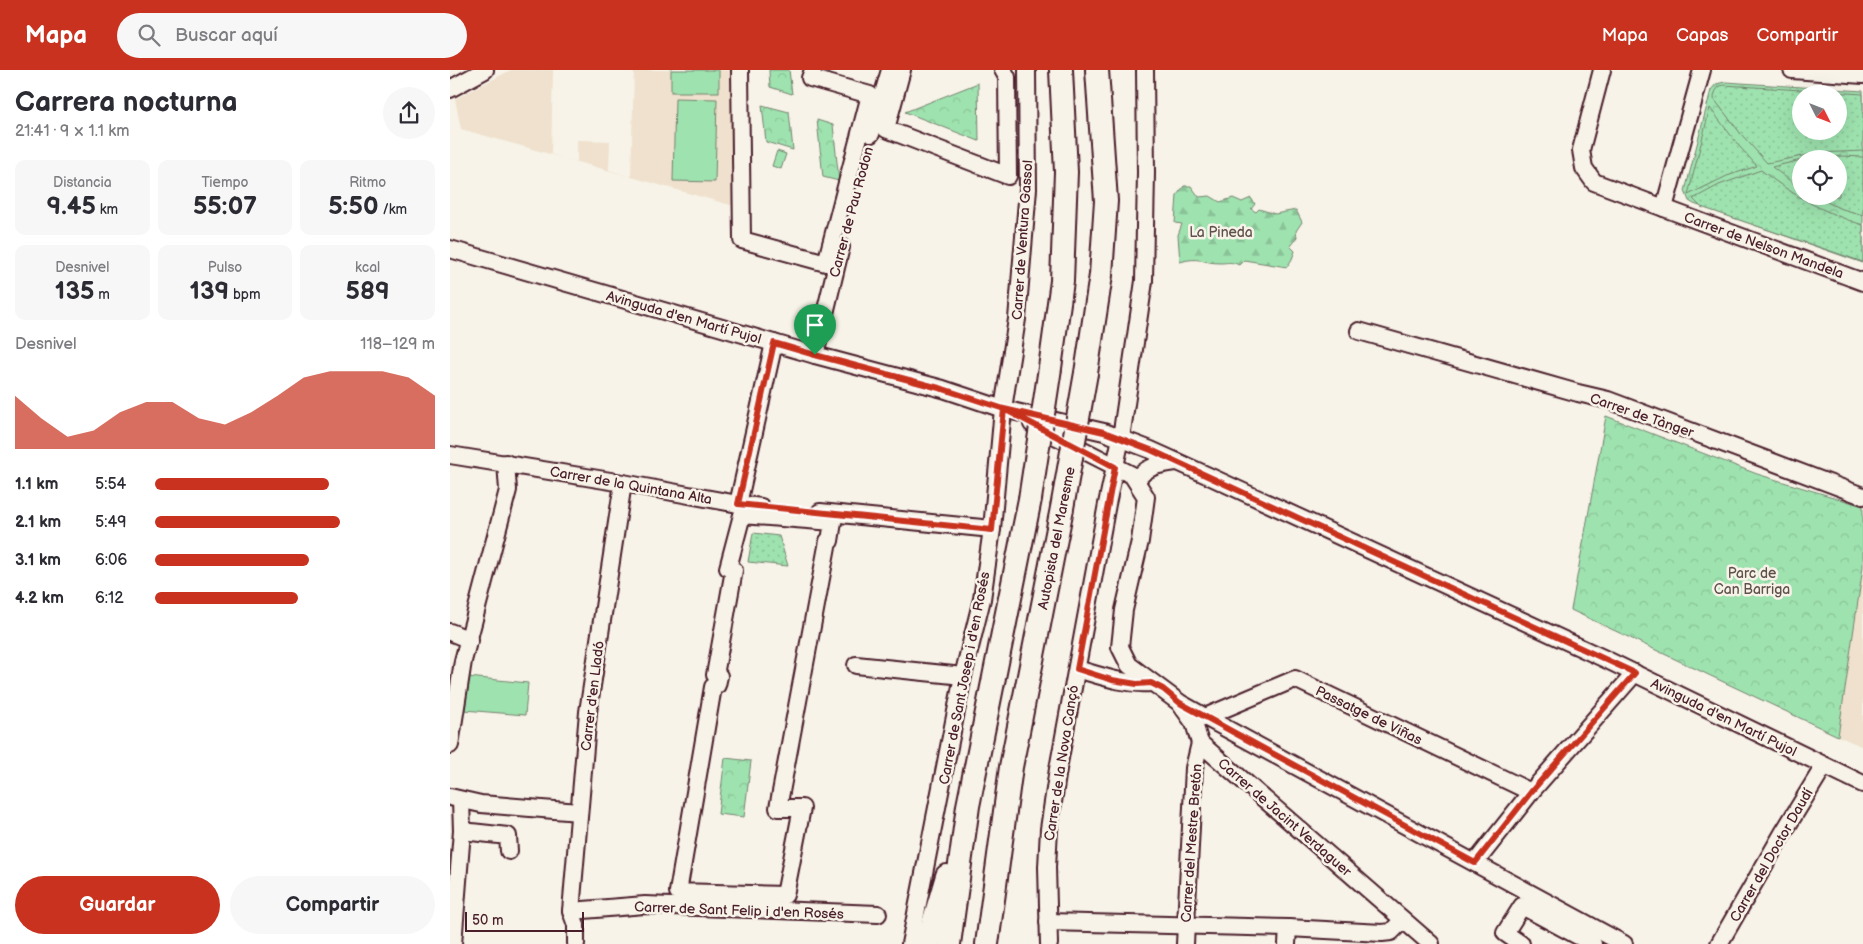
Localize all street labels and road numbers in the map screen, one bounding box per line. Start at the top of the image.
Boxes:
street label: Carrer de Pau Rodon [826,145,877,279]
street label: Carrer de Ventura Gassol [1008,160,1037,321]
street label: Carrer de Nelson Mandela [1682,209,1846,282]
street label: Avinguda d'en Martí Pujol [605,287,763,348]
street label: Carrer de Tànger [1588,390,1697,442]
street label: Carrer de la Quintana Alta [548,463,713,508]
street label: Autopista del Maresme [1034,465,1079,611]
street label: Carrer de Sant Josep i d'en Rosés [935,570,994,786]
street label: Carrer d'en Lladó [577,640,608,752]
street label: Avinguda d'en Martí Pujol [1648,675,1800,760]
street label: Passatge de Viñas [1313,682,1425,749]
street label: Carrer de la Nova Cançó [1041,684,1082,842]
street label: Carrer de Jacint Verdaguer [1214,755,1356,881]
street label: Carrer del Mestre Bretón [1177,763,1206,923]
street label: Carrer del Doctor Daudí [1726,785,1817,925]
street label: Carrer de Sant Felip i d'en Rosés [634,898,844,923]

